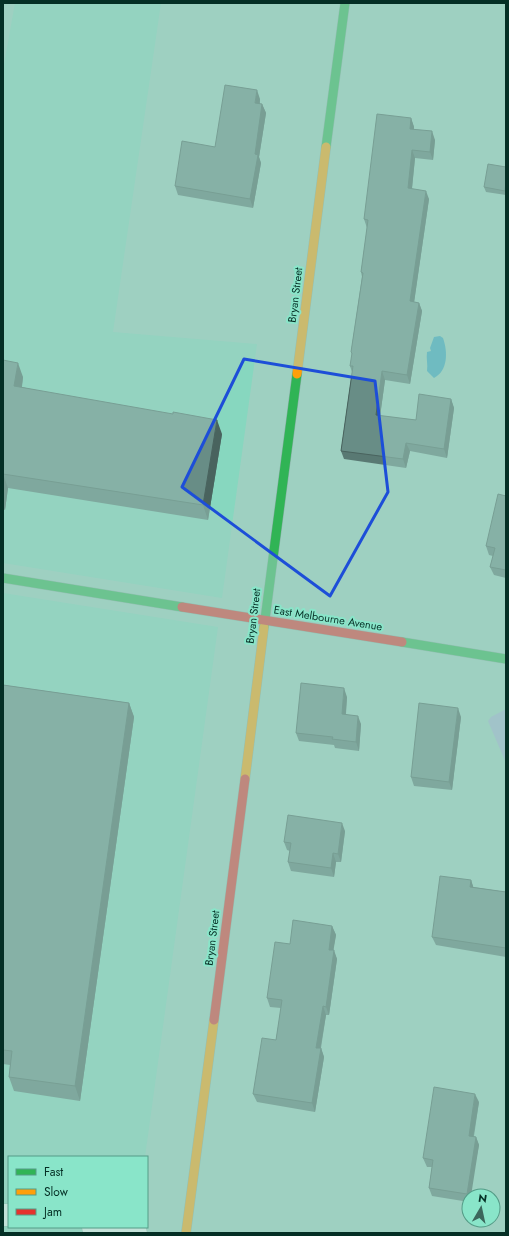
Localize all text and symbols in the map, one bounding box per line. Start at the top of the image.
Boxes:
street label: Bryan Street [284,266,306,324]
street label: Bryan Street [242,587,264,645]
street label: East Melbourne Avenue [273,602,384,635]
street label: Bryan Street [201,909,223,967]
legend [8,1156,148,1228]
text: Fast [44,1163,63,1181]
text: Slow [44,1183,69,1201]
north arrow [461,1188,501,1228]
text: N [477,1190,488,1207]
text: Jam [42,1203,62,1221]

